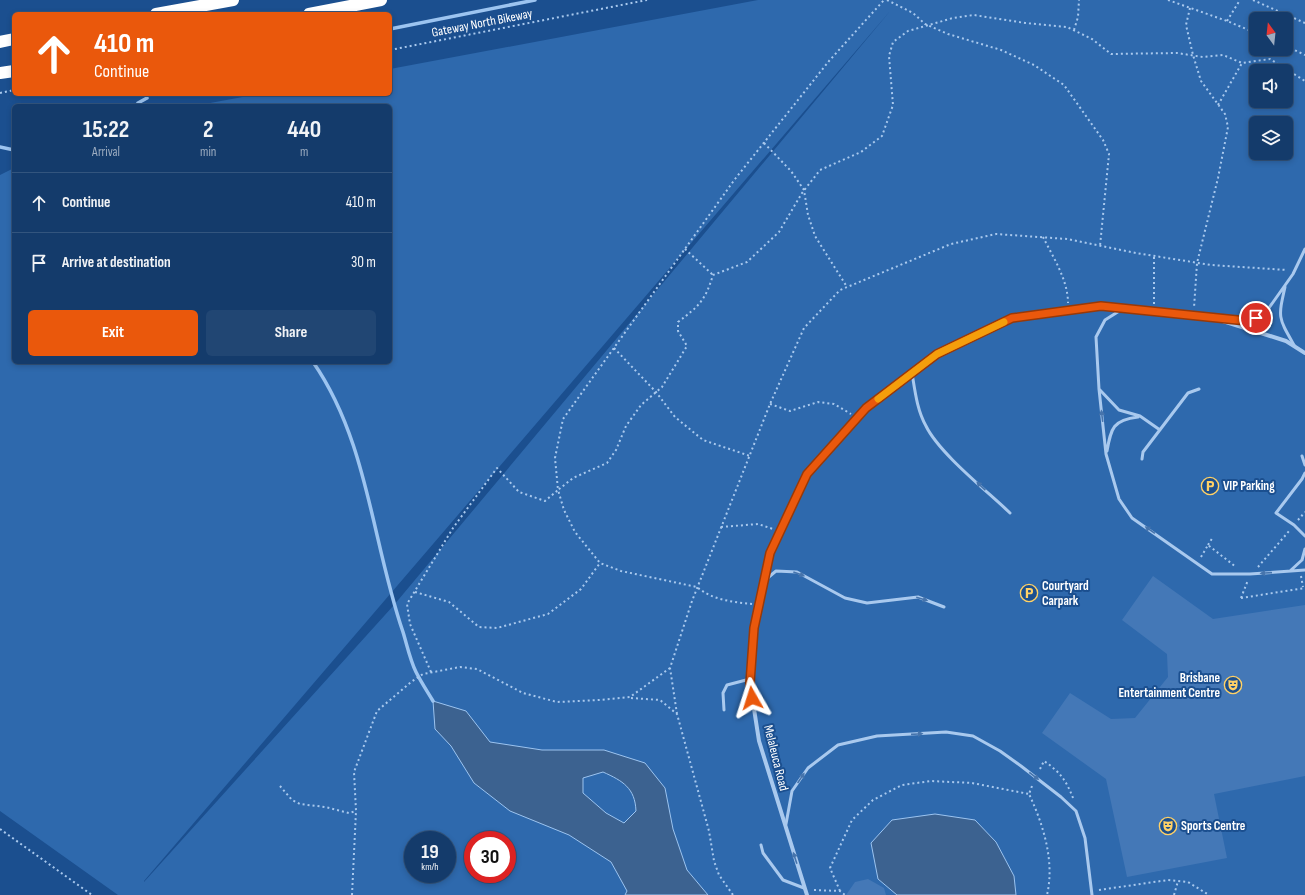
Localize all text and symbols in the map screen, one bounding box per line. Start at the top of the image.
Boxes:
street label: Gateway North Bikeway [430,5,534,41]
north arrow [1249,12,1293,56]
map controls [1249,12,1293,160]
text: 410 m [94,27,154,60]
icon: ahead [28,28,80,80]
text: Continue [94,61,149,82]
button: sound [1249,64,1293,108]
text: 15:22 [83,115,129,144]
text: 2 [203,115,214,144]
text: 440 [287,115,321,144]
button: layers [1249,116,1293,160]
text: Arrival [92,144,120,160]
text: min [200,144,216,160]
text: m [300,144,308,160]
icon: ahead [28,192,50,214]
text: Continue [62,193,111,212]
text: 410 m [346,193,376,212]
icon: arrive [28,252,50,274]
text: Arrive at destination [62,253,171,272]
text: 30 m [351,253,376,272]
pin [1239,301,1273,335]
icon: arrive [1245,307,1267,329]
button: Exit [28,310,198,356]
button: Share [206,310,376,356]
one-way arrow [1099,410,1105,422]
parking icon: VIP Parking [1200,476,1220,496]
place label: VIP Parking [1223,478,1275,494]
one-way arrow [976,481,986,491]
one-way arrow [1145,527,1155,535]
one-way arrow [1260,570,1272,577]
one-way arrow [793,571,805,577]
place label: Courtyard Carpark [1042,578,1089,609]
parking icon: Courtyard Carpark [1019,583,1039,603]
one-way arrow [916,596,928,602]
place label: Brisbane Entertainment Centre [1118,670,1220,701]
theatre icon: Brisbane Entertainment Centre [1223,675,1243,695]
position arrow [731,677,773,719]
street label: Melaleuca Road [760,723,792,793]
one-way arrow [911,730,923,737]
one-way arrow [1029,772,1040,781]
one-way arrow [797,773,805,783]
theatre icon: Sports Centre [1158,816,1178,836]
place label: Sports Centre [1181,818,1246,834]
speed limit sign: 30 [464,831,516,883]
text: 19 [421,840,439,864]
one-way arrow [791,852,797,864]
text: km/h [421,861,439,873]

